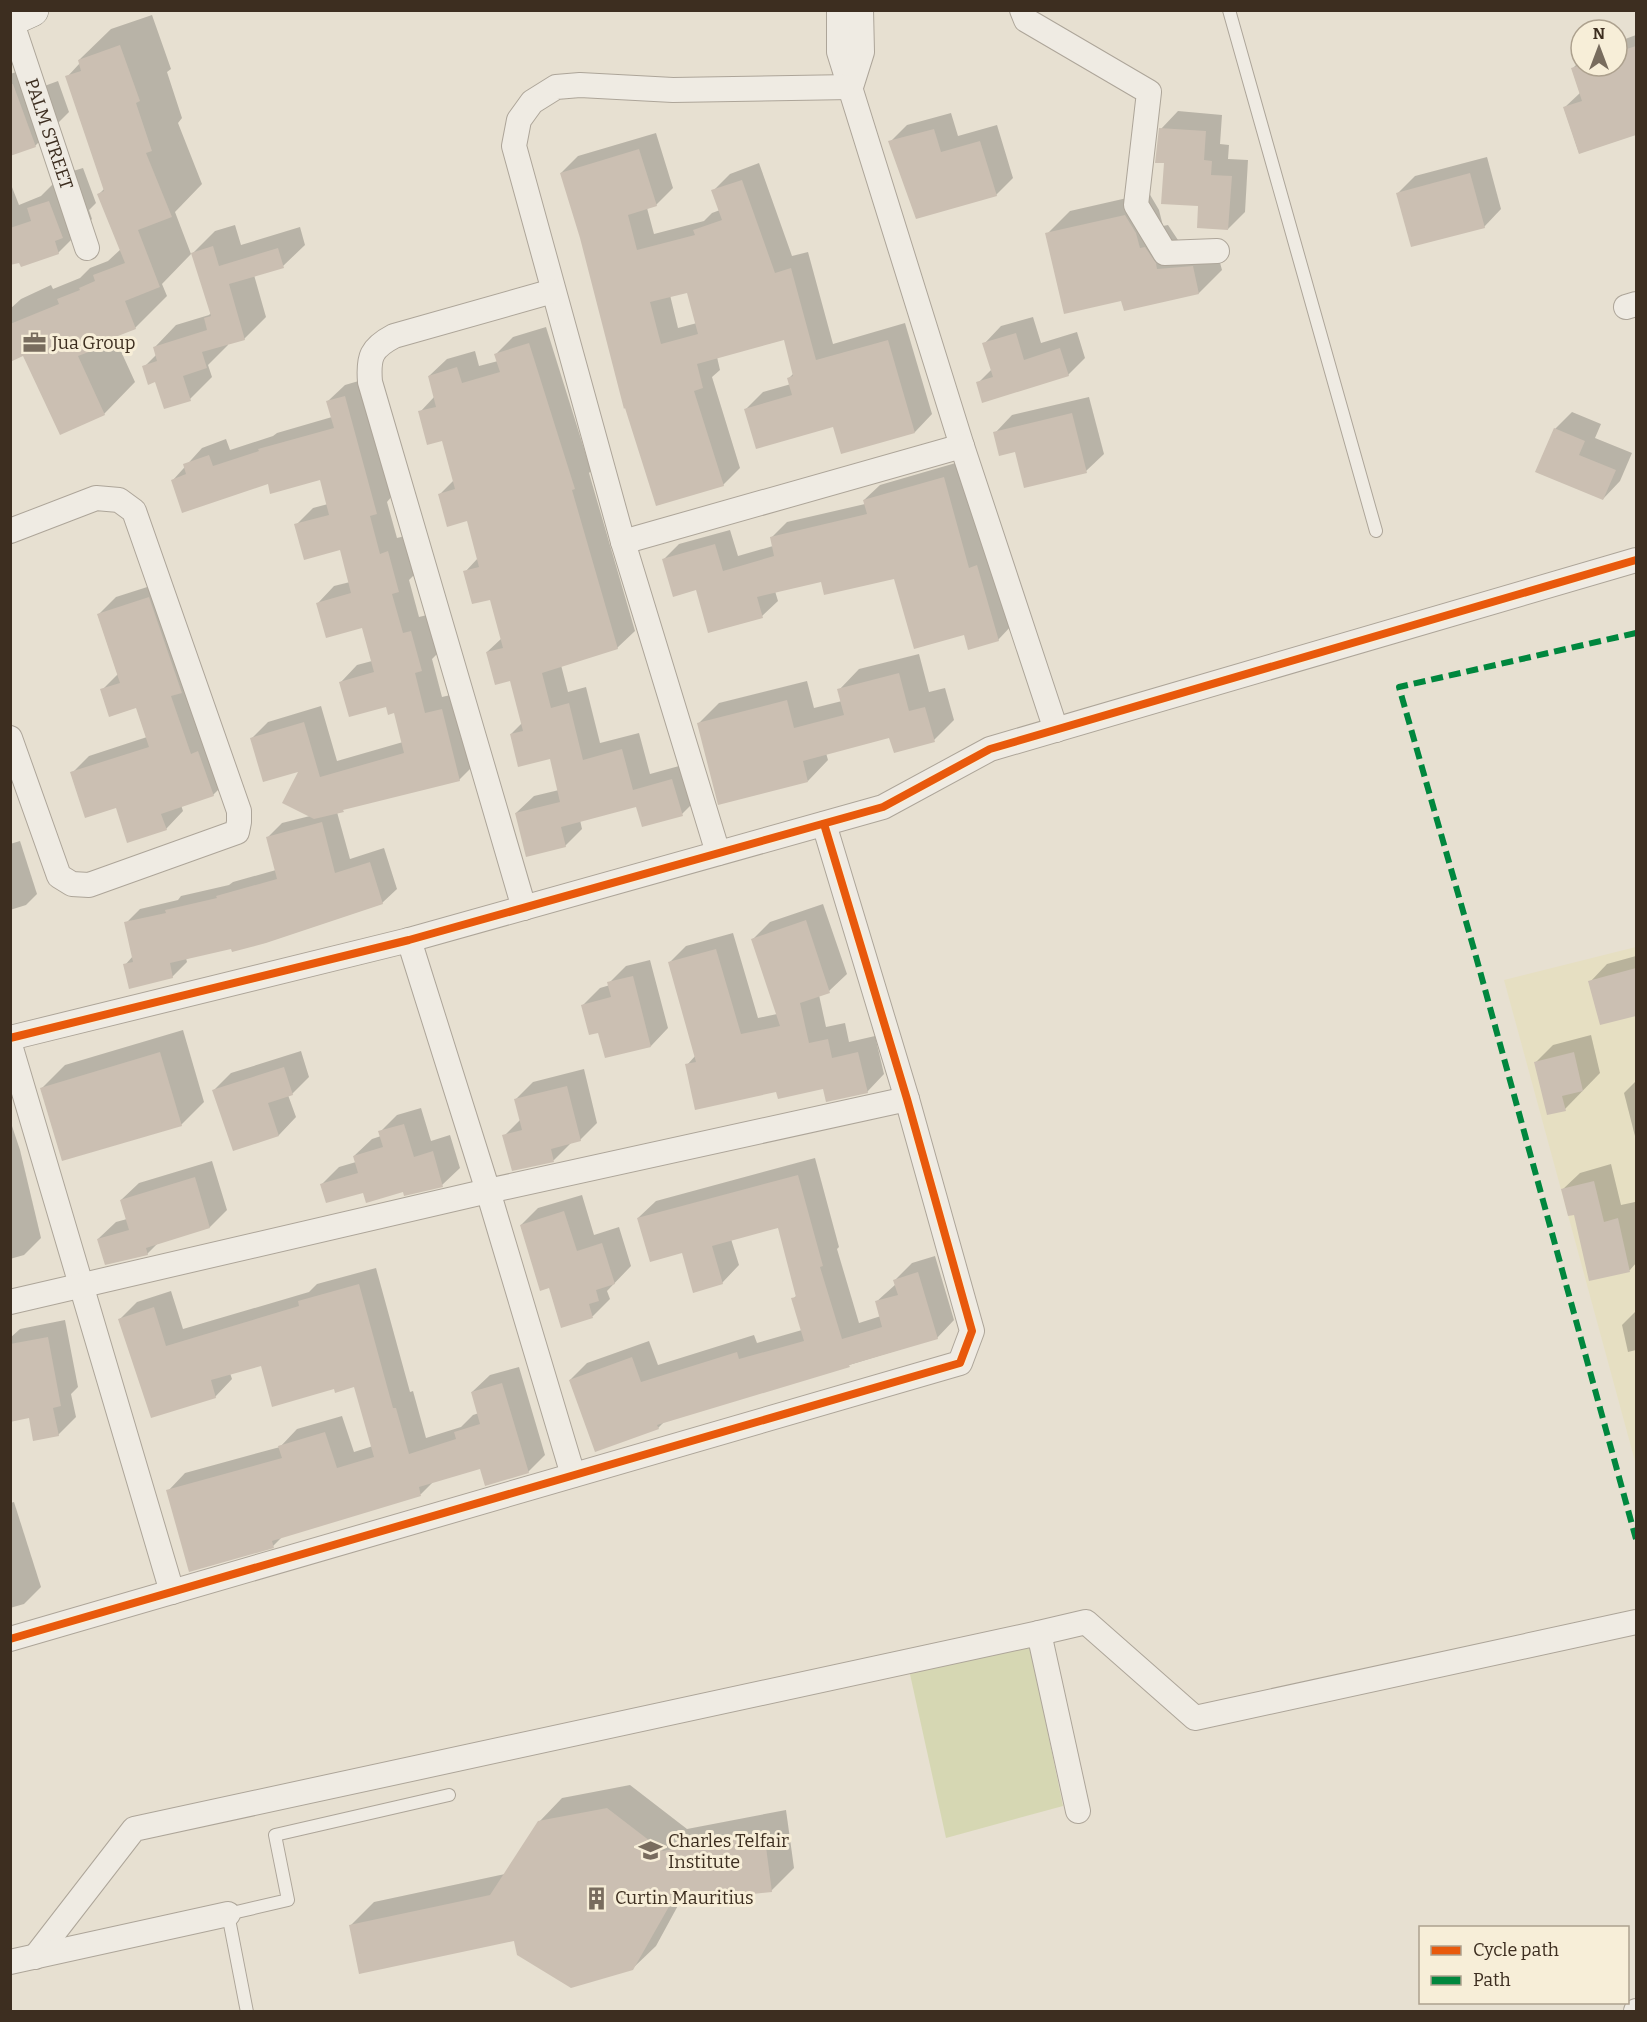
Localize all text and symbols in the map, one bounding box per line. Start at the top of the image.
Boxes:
north arrow [1569,18,1629,78]
text: N [1593,24,1605,43]
street label: PALM STREET [20,75,78,193]
office icon: Jua Group [21,330,47,356]
place label: Jua Group [51,332,135,354]
place label: Charles Telfair Institute [668,1830,789,1873]
school or university icon: Charles Telfair Institute [637,1838,663,1864]
building icon: Curtin Mauritius [584,1885,610,1911]
place label: Curtin Mauritius [615,1887,754,1909]
legend [1419,1926,1629,2004]
text: Cycle path [1473,1939,1559,1961]
text: Path [1473,1969,1511,1991]

